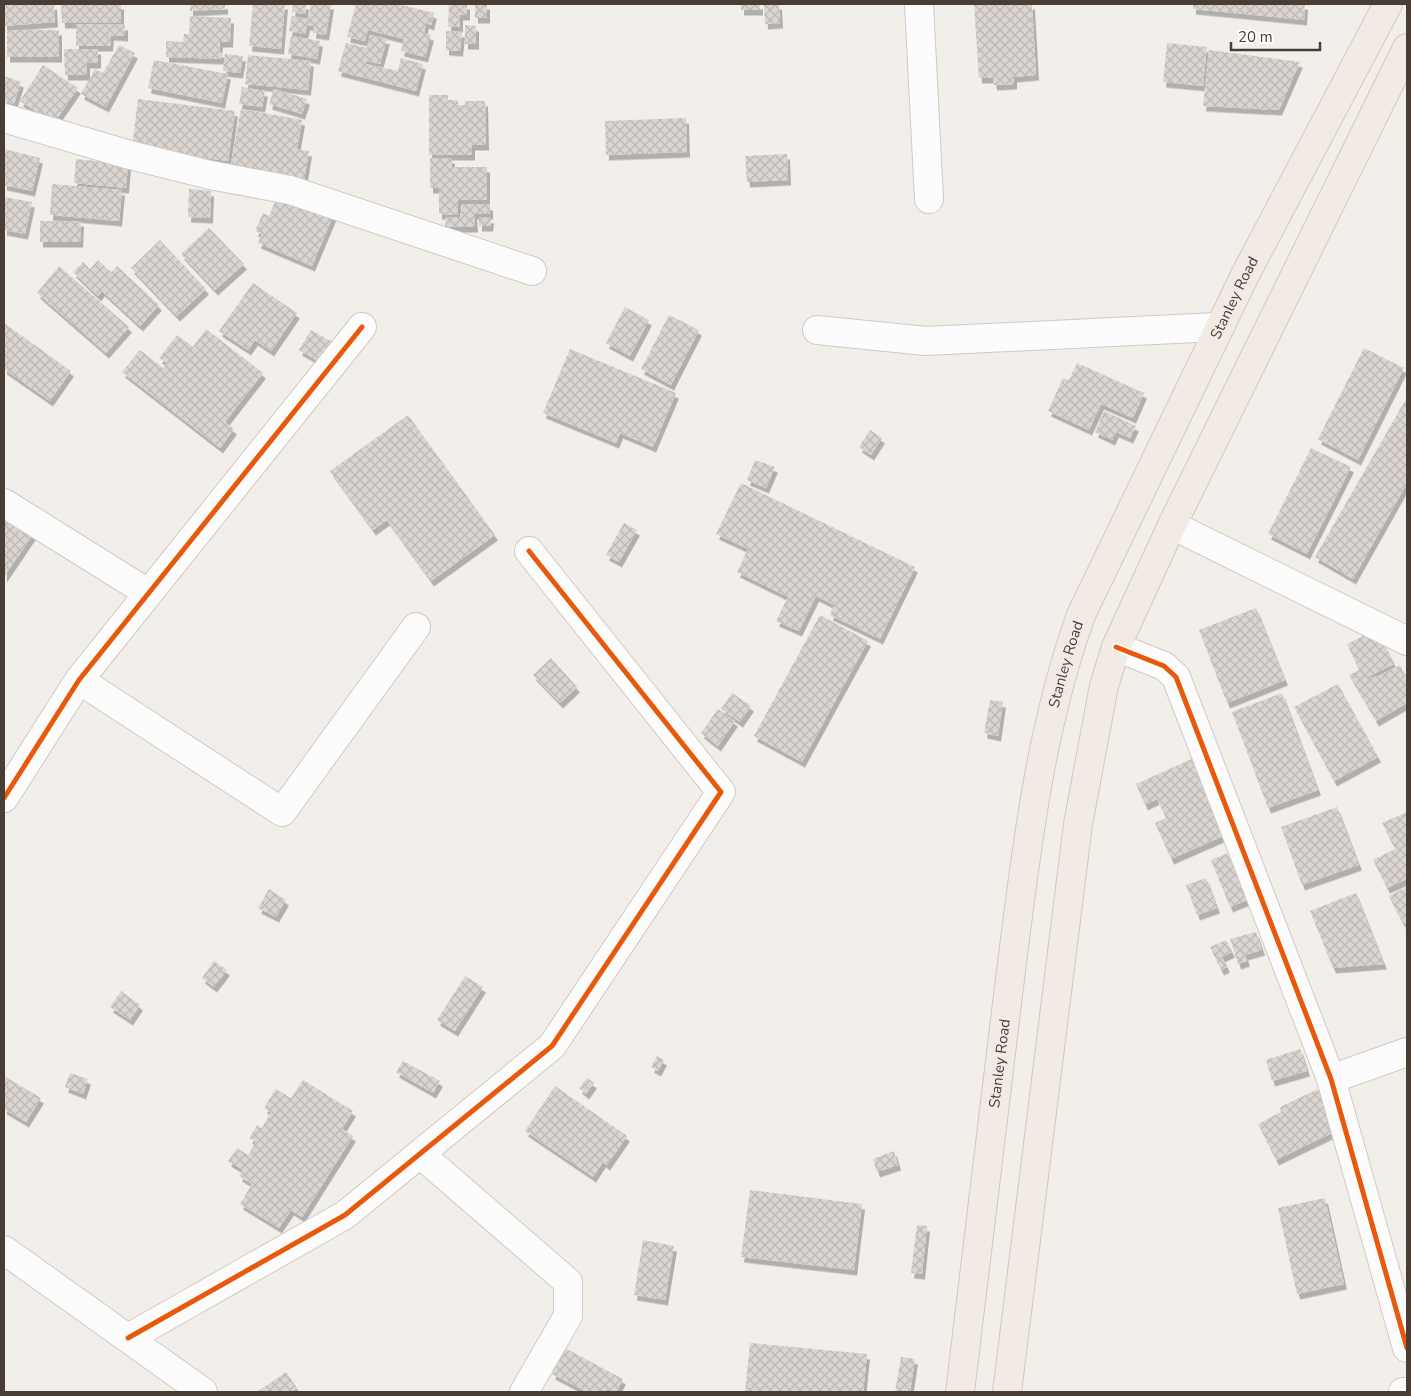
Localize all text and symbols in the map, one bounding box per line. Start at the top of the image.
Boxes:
scale bar [1231,20,1320,52]
text: 20 m [1238,27,1273,47]
street label: Stanley Road [1206,253,1263,342]
street label: Stanley Road [1044,618,1088,710]
street label: Stanley Road [984,1018,1015,1109]

